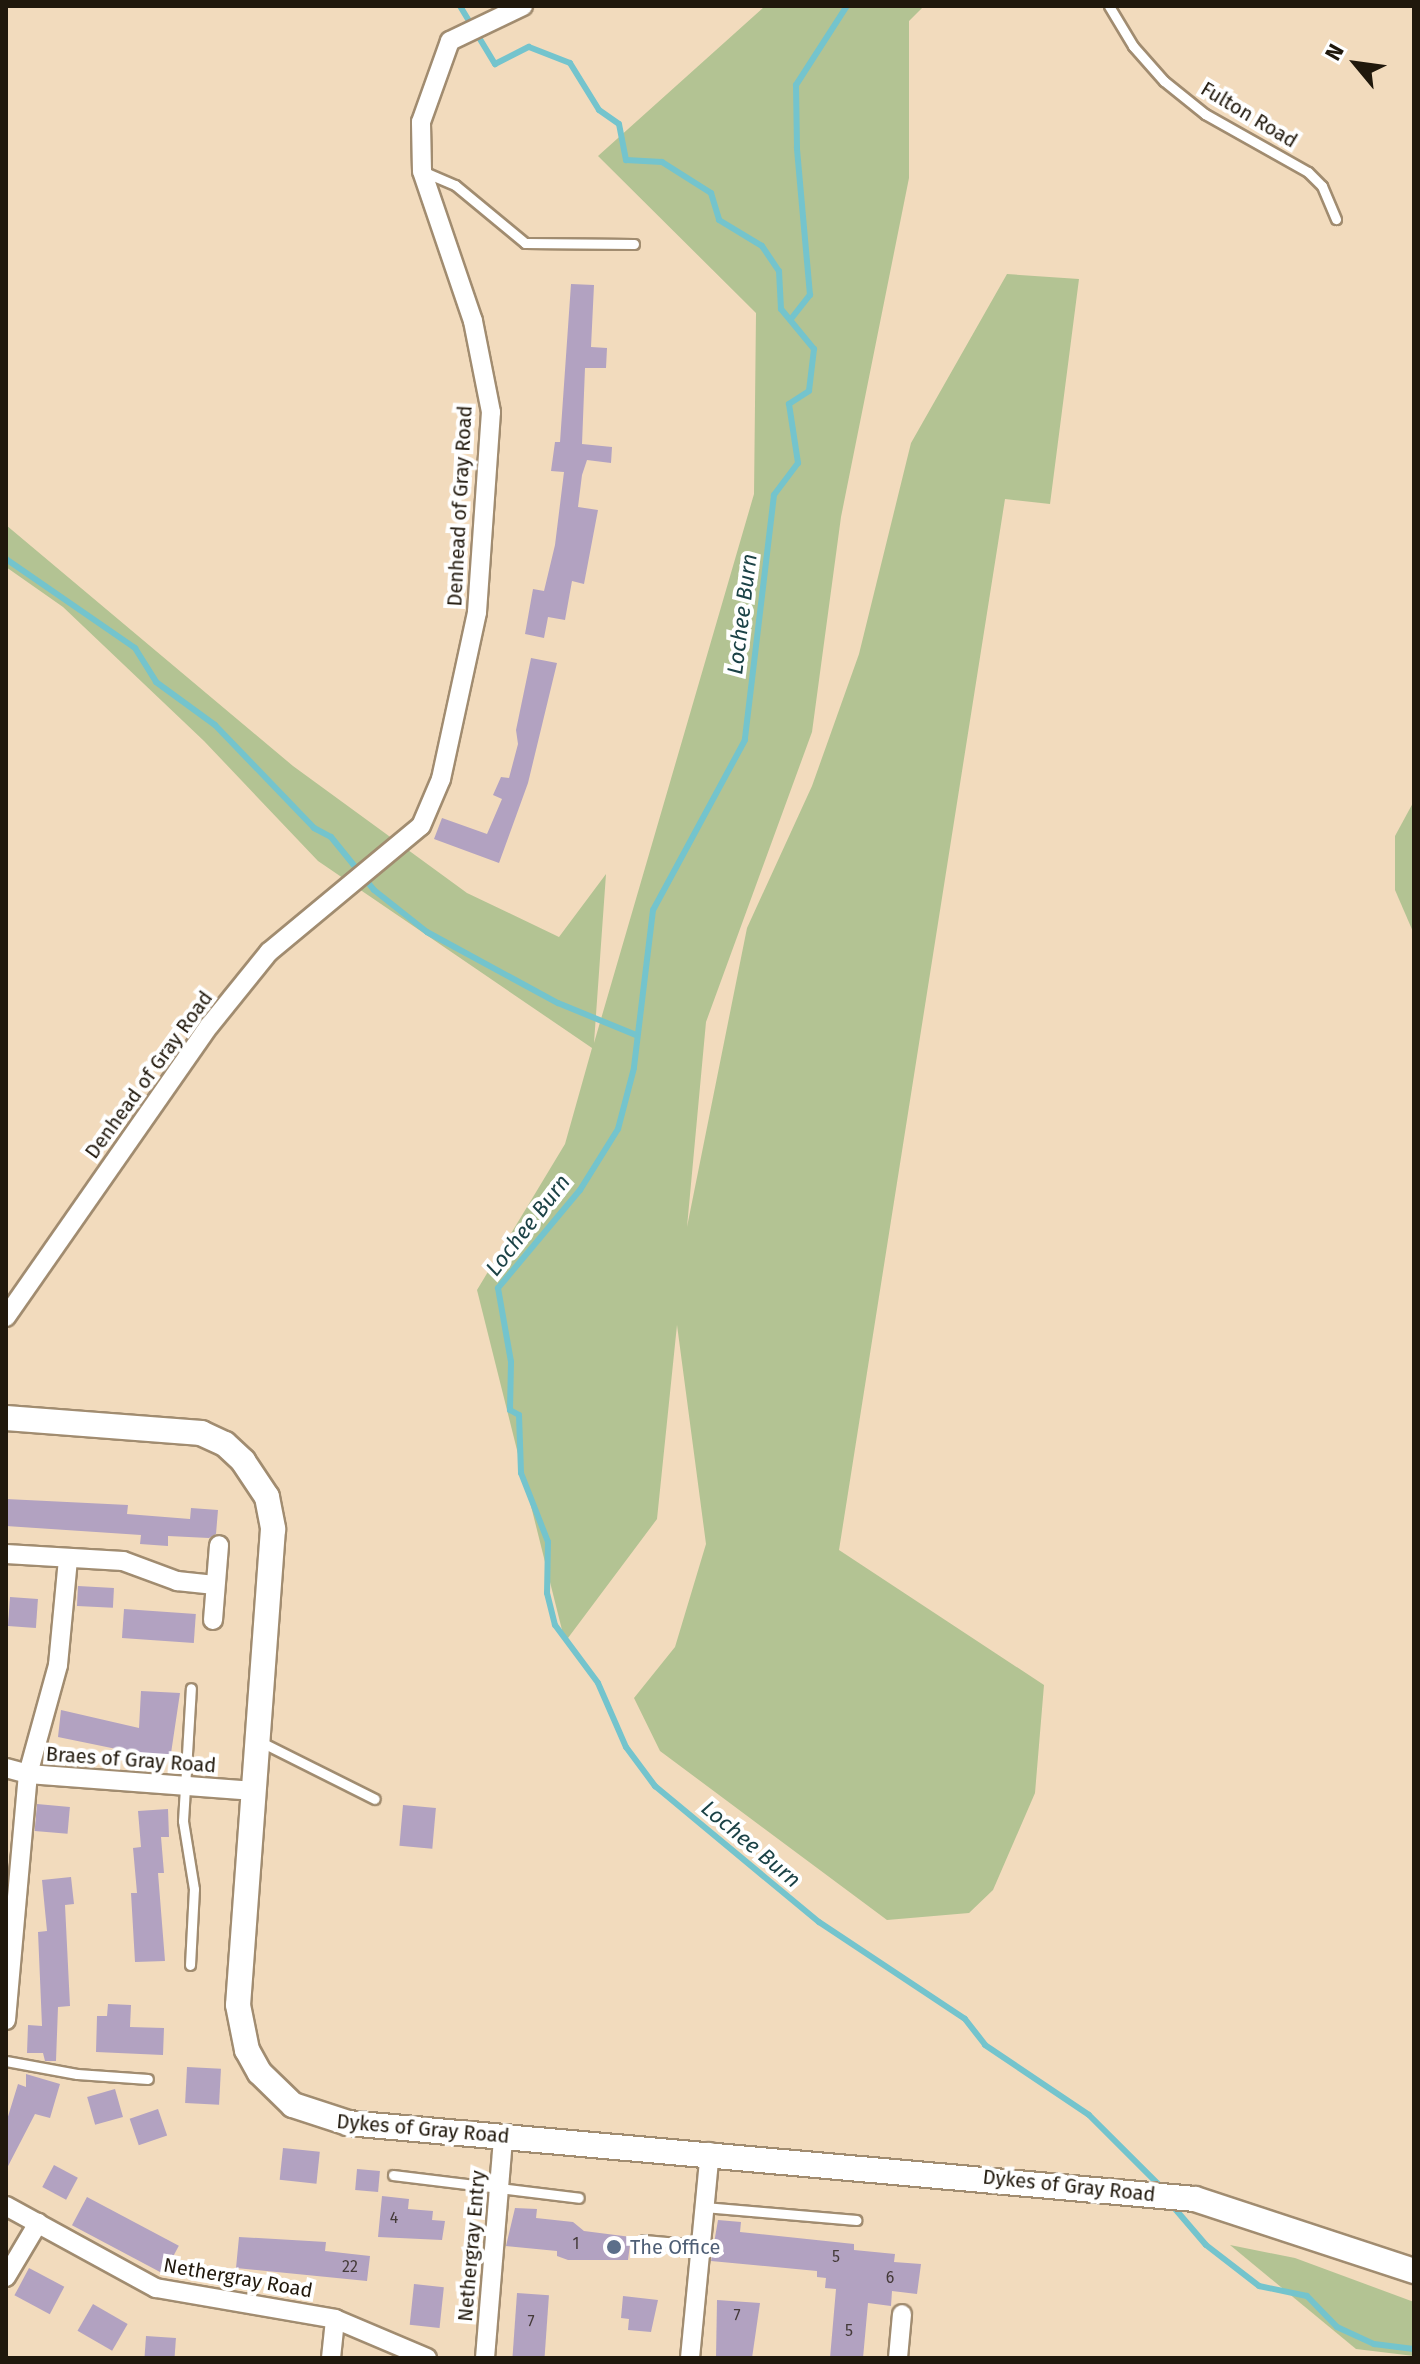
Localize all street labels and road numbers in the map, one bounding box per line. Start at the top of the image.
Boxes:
street label: Fulton Road [1196,77,1302,153]
street label: Denhead of Gray Road [443,405,477,607]
street label: Denhead of Gray Road [80,987,218,1163]
street label: Braes of Gray Road [45,1742,217,1778]
street label: Dykes of Gray Road [336,2109,510,2149]
street label: Dykes of Gray Road [981,2165,1157,2207]
street label: Nethergray Entry [453,2169,491,2323]
street label: Nethergray Road [162,2253,314,2303]

